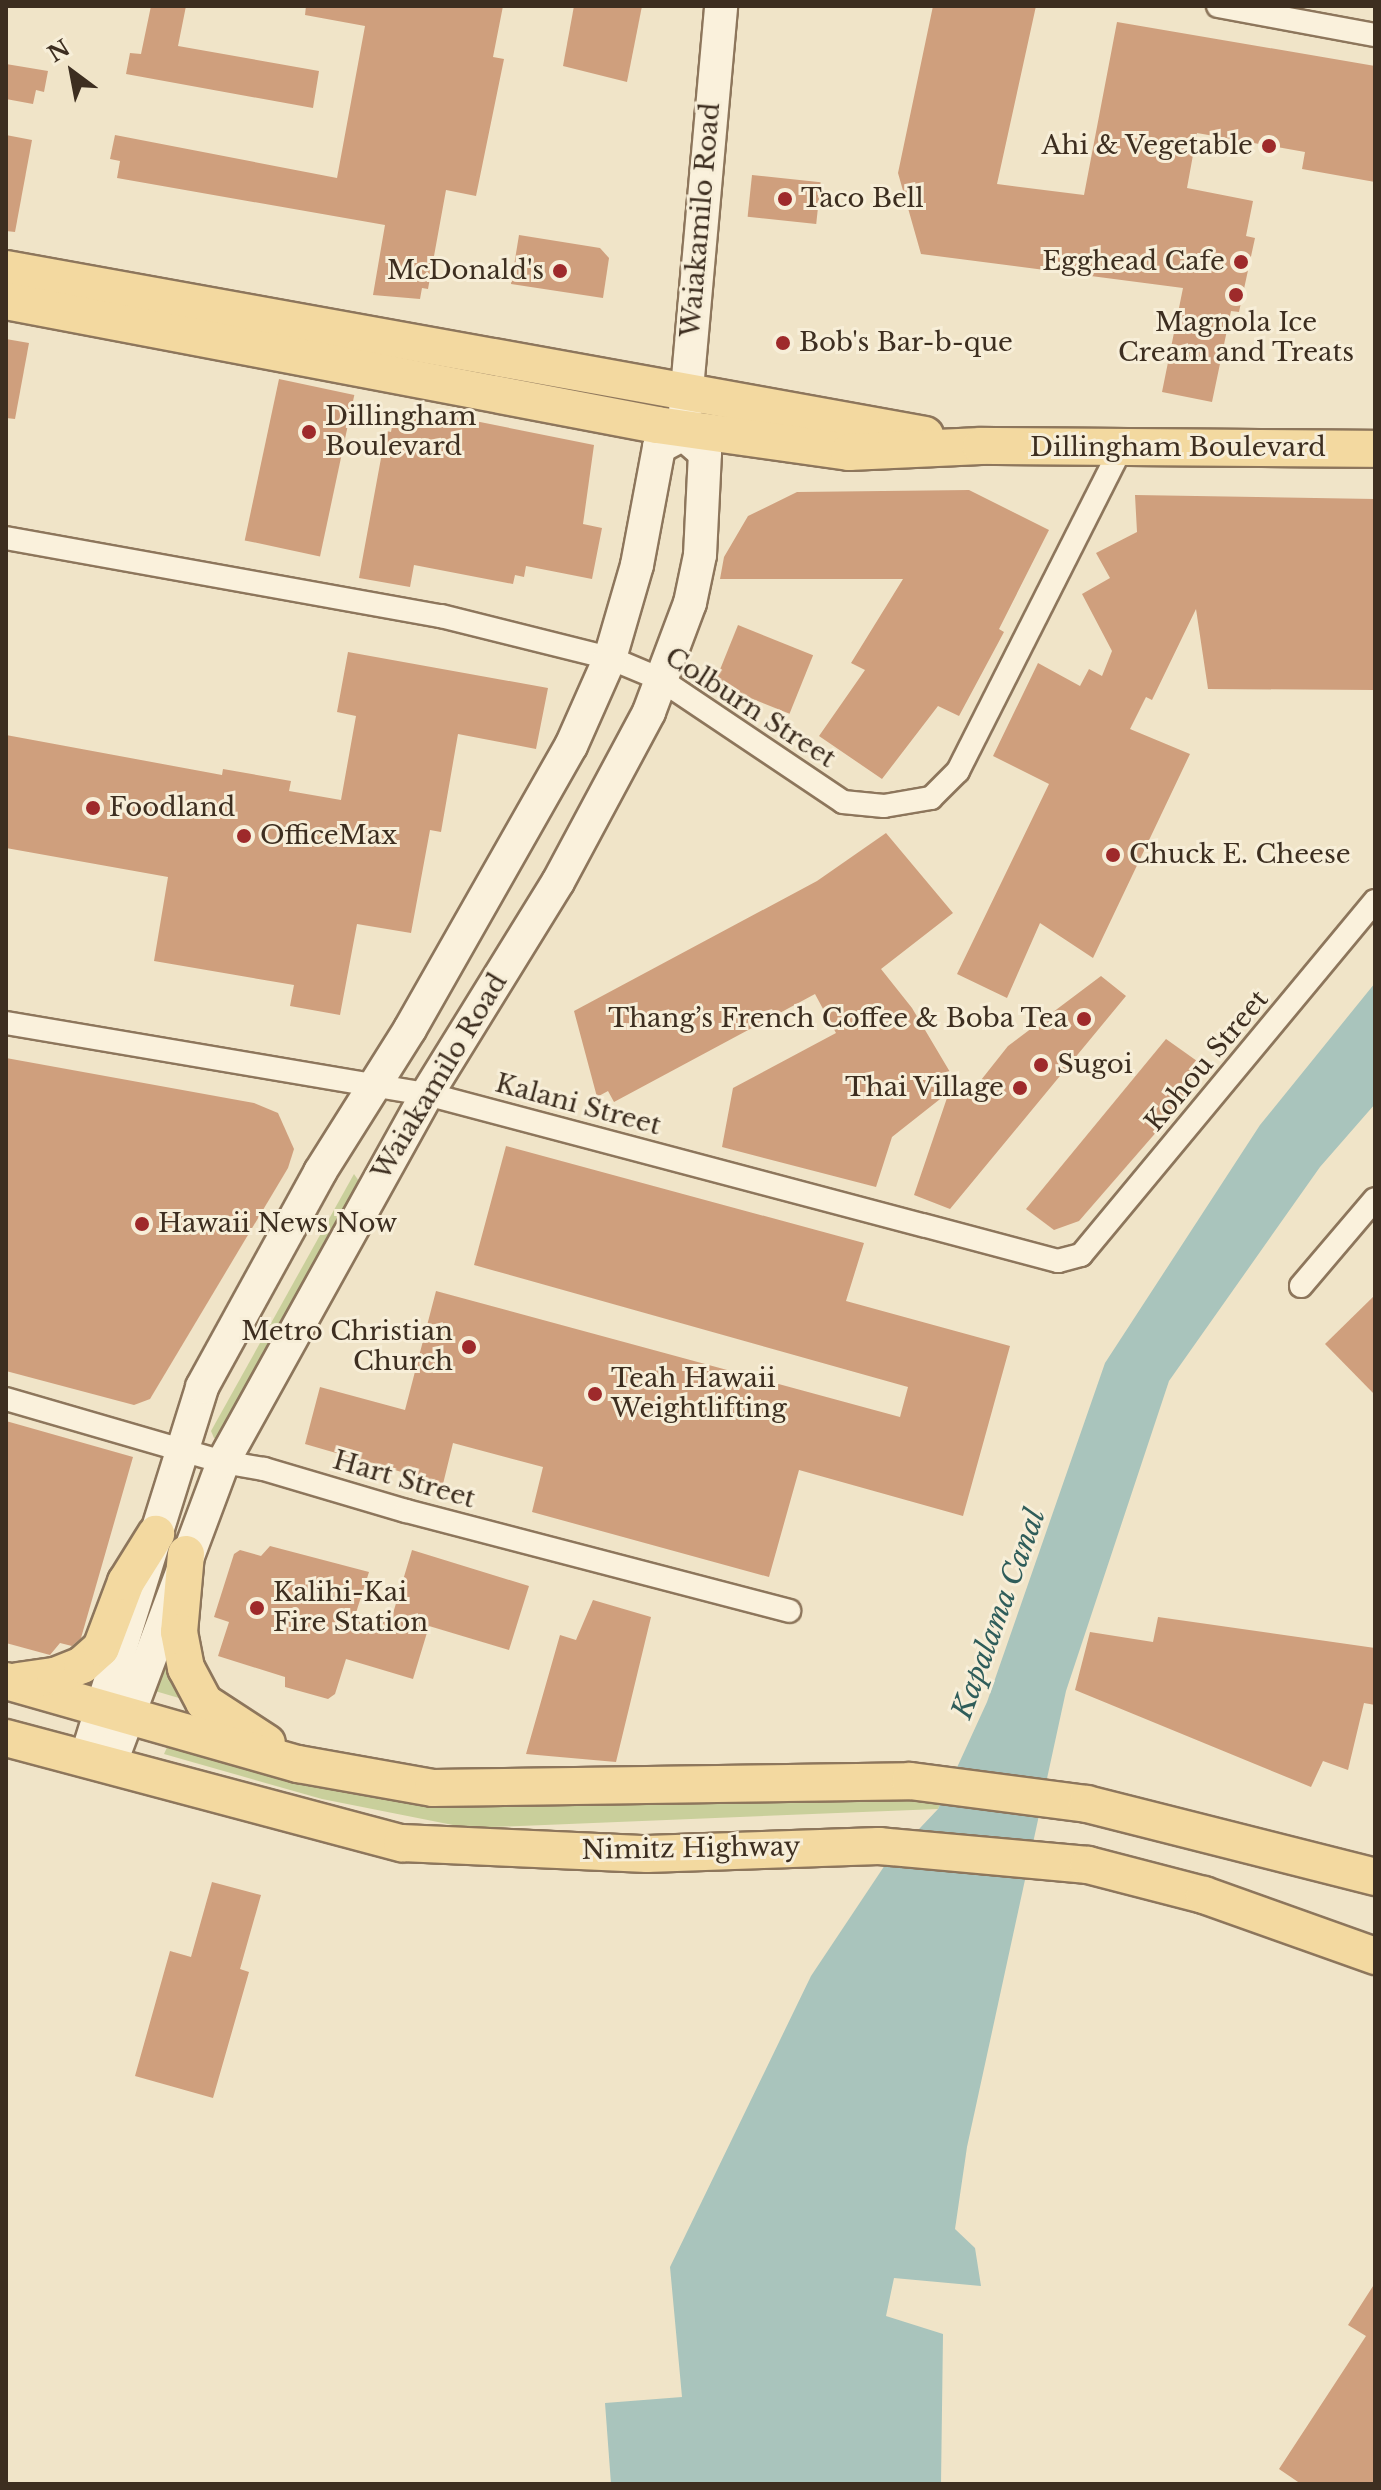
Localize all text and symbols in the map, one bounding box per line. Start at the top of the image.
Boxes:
north arrow [32,32,112,112]
text: N [43,34,75,68]
street label: Waiakamilo Road [675,101,727,339]
place label: Ahi & Vegetable [1040,130,1253,162]
marker: Ahi & Vegetable [1260,137,1278,155]
place label: Taco Bell [801,183,924,215]
marker: Taco Bell [776,190,794,208]
place label: Egghead Cafe [1042,246,1225,278]
marker: Egghead Cafe [1232,253,1250,271]
place label: McDonald's [387,255,544,287]
marker: McDonald's [551,262,569,280]
marker: Magnola Ice Cream and Treats [1227,286,1245,304]
place label: Magnola Ice Cream and Treats [1117,307,1355,368]
place label: Bob's Bar-b-que [799,327,1013,359]
marker: Bob's Bar-b-que [774,334,792,352]
place label: Dillingham Boulevard [325,401,476,462]
marker: Dillingham Boulevard [300,423,318,441]
street label: Dillingham Boulevard [1030,432,1326,464]
street label: Colburn Street [659,641,841,775]
place label: Foodland [109,792,235,824]
marker: Foodland [84,799,102,817]
place label: OfficeMax [260,820,397,852]
marker: OfficeMax [235,827,253,845]
place label: Chuck E. Cheese [1129,839,1351,871]
marker: Chuck E. Cheese [1104,846,1122,864]
street label: Waiakamilo Road [366,968,514,1186]
street label: Kohou Street [1139,984,1275,1138]
place label: Thang’s French Coffee & Boba Tea [607,1003,1068,1035]
marker: Thang’s French Coffee & Boba Tea [1075,1010,1093,1028]
place label: Sugoi [1057,1049,1133,1081]
marker: Sugoi [1032,1056,1050,1074]
street label: Kalani Street [492,1068,664,1142]
place label: Thai Village [844,1072,1004,1104]
marker: Thai Village [1011,1079,1029,1097]
place label: Hawaii News Now [158,1208,397,1240]
marker: Hawaii News Now [133,1215,151,1233]
place label: Metro Christian Church [241,1316,453,1378]
marker: Metro Christian Church [460,1338,478,1356]
place label: Teah Hawaii Weightlifting [611,1363,787,1424]
marker: Teah Hawaii Weightlifting [586,1385,604,1403]
street label: Hart Street [329,1445,479,1515]
water label: Kapalama Canal [945,1504,1053,1724]
place label: Kalihi-Kai Fire Station [273,1577,428,1638]
marker: Kalihi-Kai Fire Station [248,1599,266,1617]
street label: Nimitz Highway [581,1831,801,1867]

